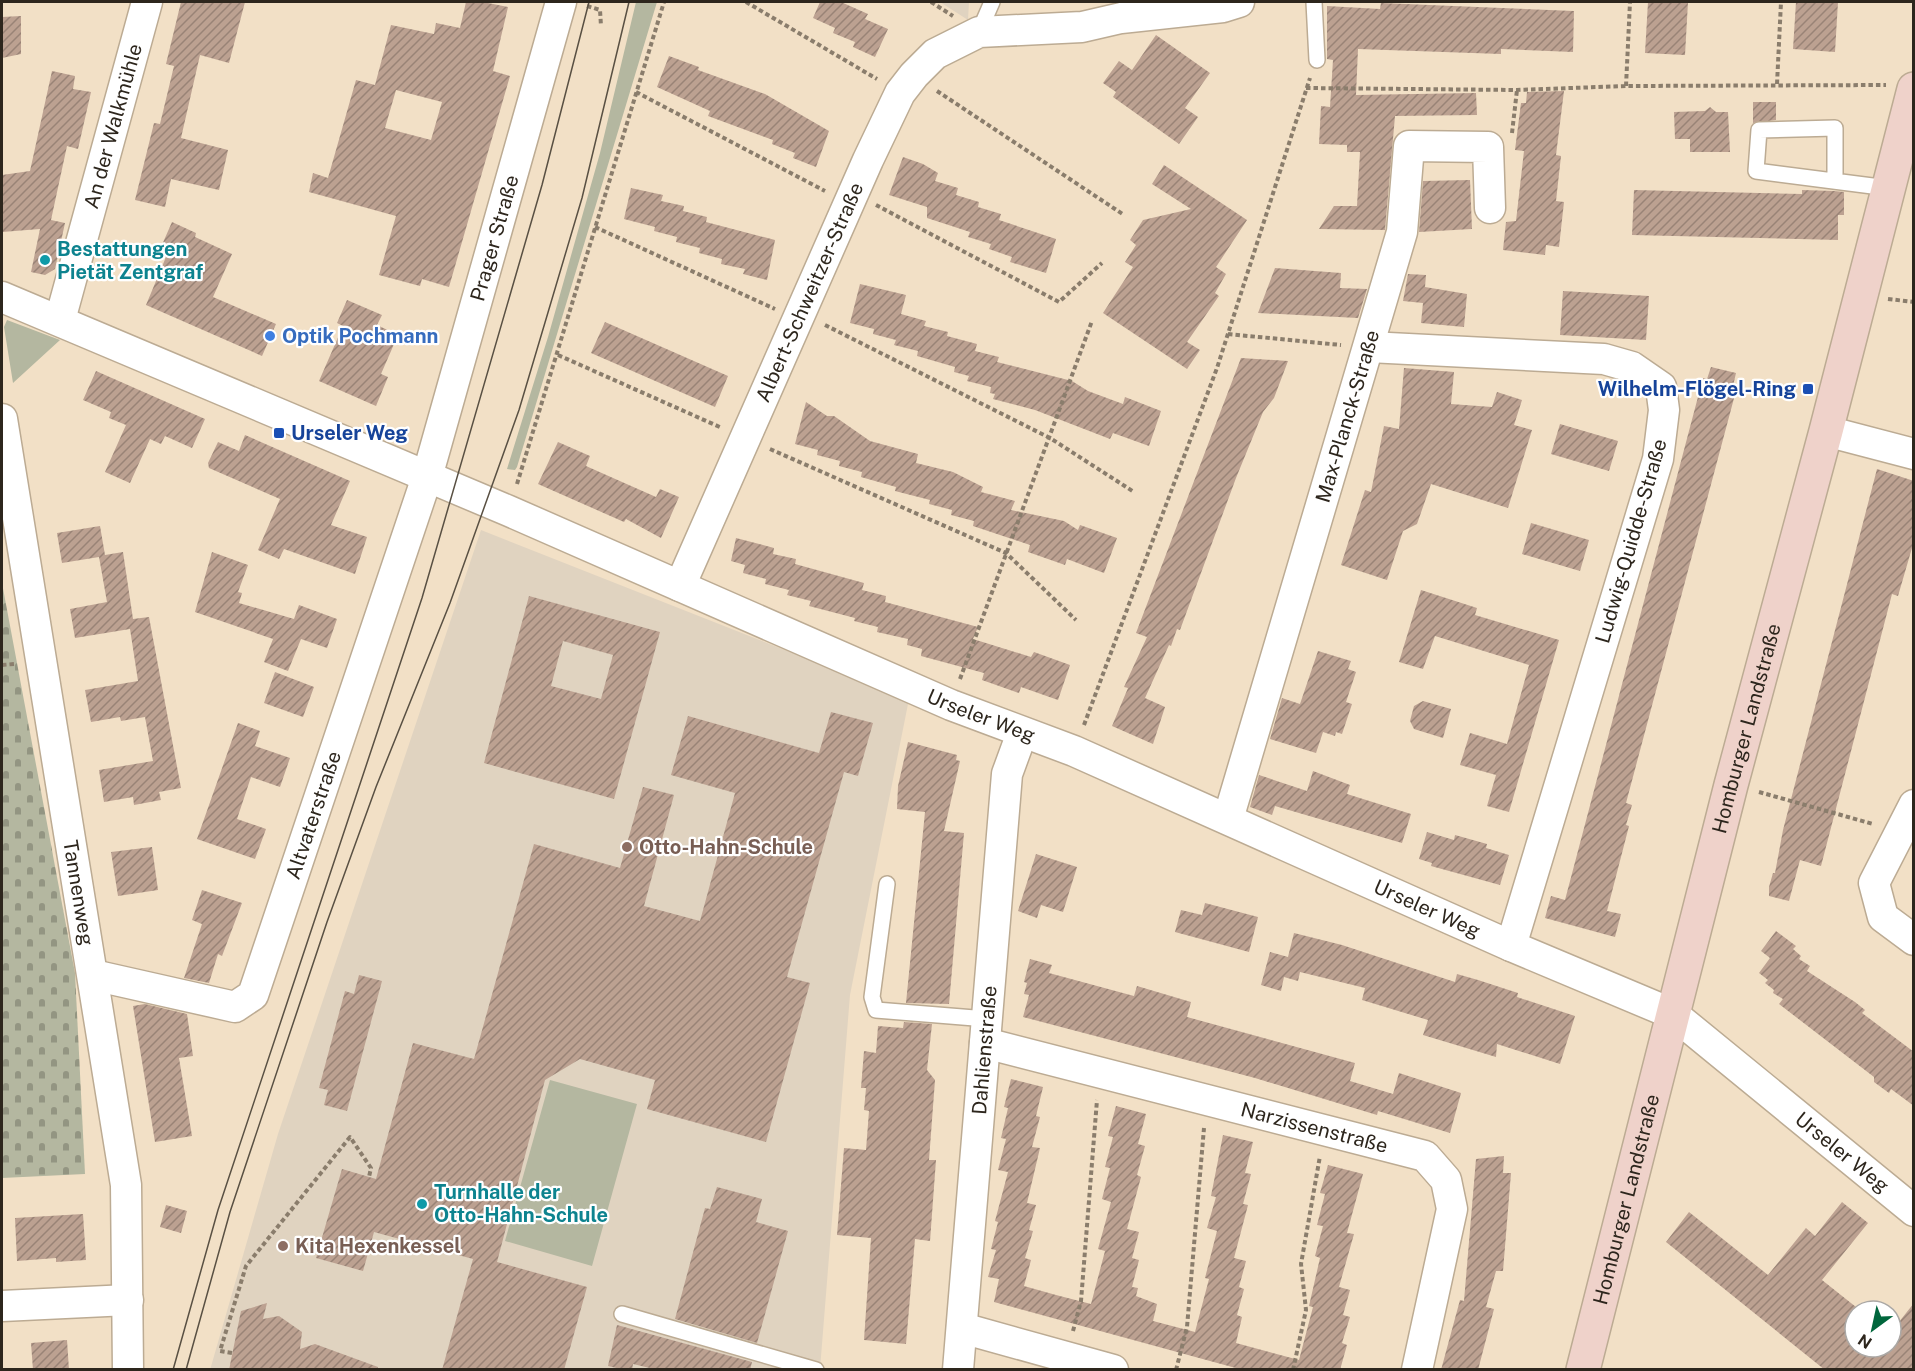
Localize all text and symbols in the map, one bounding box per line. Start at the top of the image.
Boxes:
street label: An der Walkmühle [79,41,147,211]
street label: Prager Straße [465,172,524,304]
street label: Albert-Schweitzer-Straße [751,179,869,406]
place label: Bestattungen Pietät Zentgraf [57,237,203,284]
marker: Bestattungen Pietät Zentgraf [38,253,52,267]
place label: Optik Pochmann [282,324,438,348]
street label: Max-Planck-Straße [1310,327,1384,505]
marker: Optik Pochmann [263,329,277,343]
place label: Wilhelm-Flögel-Ring [1598,377,1796,401]
marker: Wilhelm-Flögel-Ring [1801,382,1815,396]
place label: Urseler Weg [291,421,408,445]
marker: Urseler Weg [272,426,286,440]
street label: Ludwig-Quidde-Straße [1590,436,1672,646]
street label: Homburger Landstraße [1707,621,1786,836]
street label: Urseler Weg [923,684,1039,747]
street label: Altvaterstraße [281,748,346,882]
place label: Otto-Hahn-Schule [639,835,813,859]
street label: Tannenweg [58,838,99,947]
marker: Otto-Hahn-Schule [620,840,634,854]
street label: Urseler Weg [1370,874,1484,943]
street label: Dahlienstraße [967,985,1002,1116]
street label: Homburger Landstraße [1588,1092,1664,1307]
street label: Narzissenstraße [1238,1097,1390,1158]
street label: Urseler Weg [1790,1107,1894,1198]
place label: Turnhalle der Otto-Hahn-Schule [434,1180,608,1227]
marker: Turnhalle der Otto-Hahn-Schule [415,1197,429,1211]
place label: Kita Hexenkessel [295,1234,461,1258]
marker: Kita Hexenkessel [276,1239,290,1253]
north arrow [1843,1299,1903,1359]
text: N [1855,1330,1876,1353]

